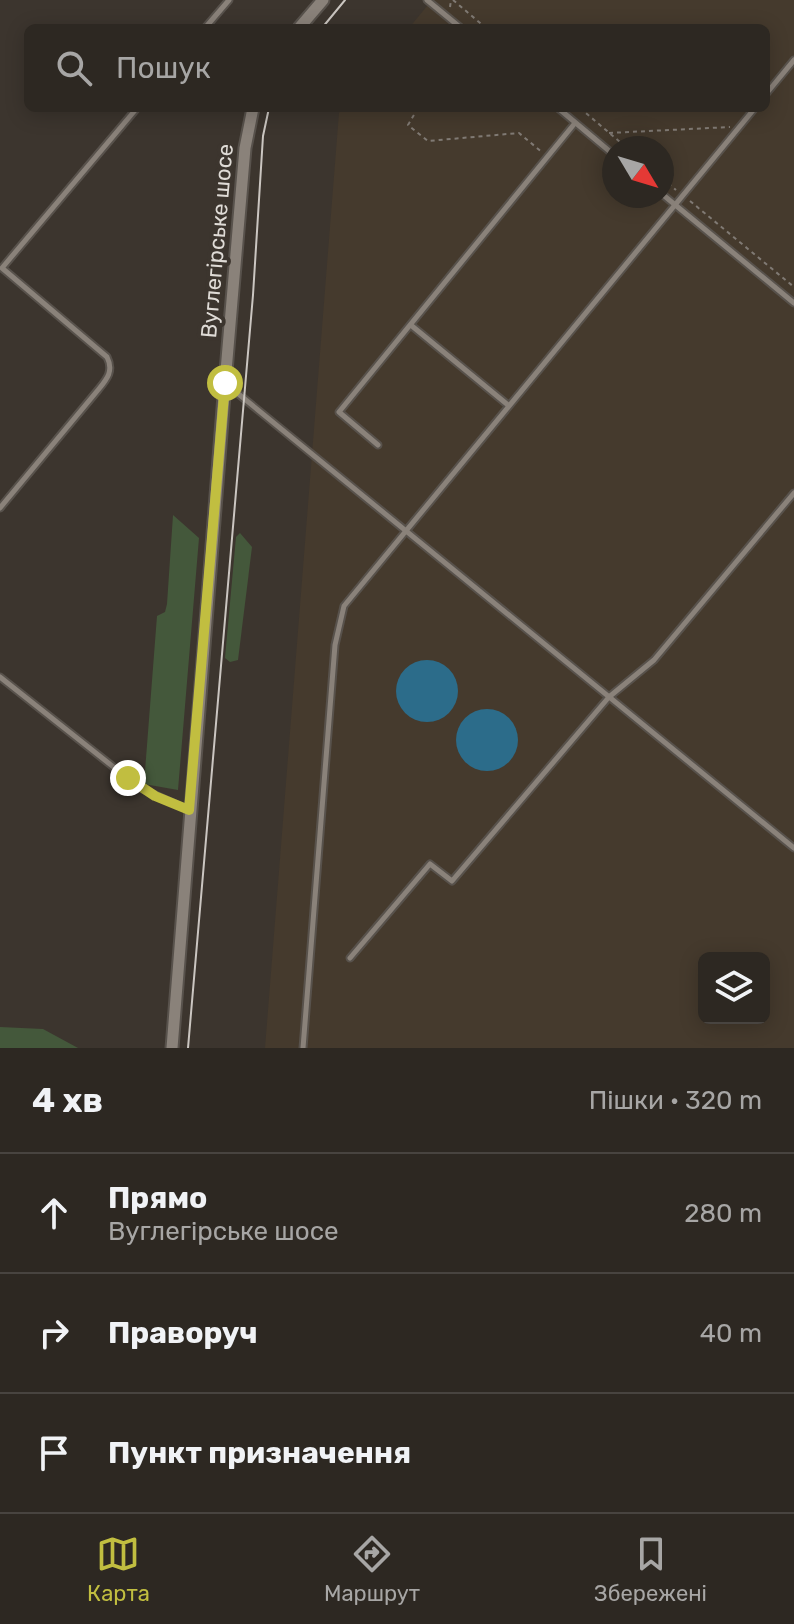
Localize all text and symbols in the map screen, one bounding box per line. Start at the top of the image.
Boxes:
search box [24,24,770,112]
icon: search [52,46,96,90]
text: Пошук [116,50,211,86]
north arrow [602,136,674,208]
street label: Вуглегірське шосе [195,143,239,339]
route start [207,365,243,401]
route end [110,760,146,796]
map controls [698,952,770,1024]
button: layers [698,952,770,1024]
text: 4 хв [32,1080,103,1121]
text: Пішки · 320 m [589,1085,762,1116]
text: Прямо [108,1180,207,1216]
icon: ahead [32,1191,76,1235]
text: 280 m [684,1198,762,1229]
text: Вуглегірське шосе [108,1216,339,1247]
icon: right [32,1311,76,1355]
text: Праворуч [108,1315,258,1351]
text: 40 m [700,1318,762,1349]
icon: arrive [32,1431,76,1475]
text: Пункт призначення [108,1435,411,1471]
tab: Карта [87,1532,150,1607]
tab: Маршрут [324,1532,420,1607]
tab: Збережені [594,1532,707,1607]

